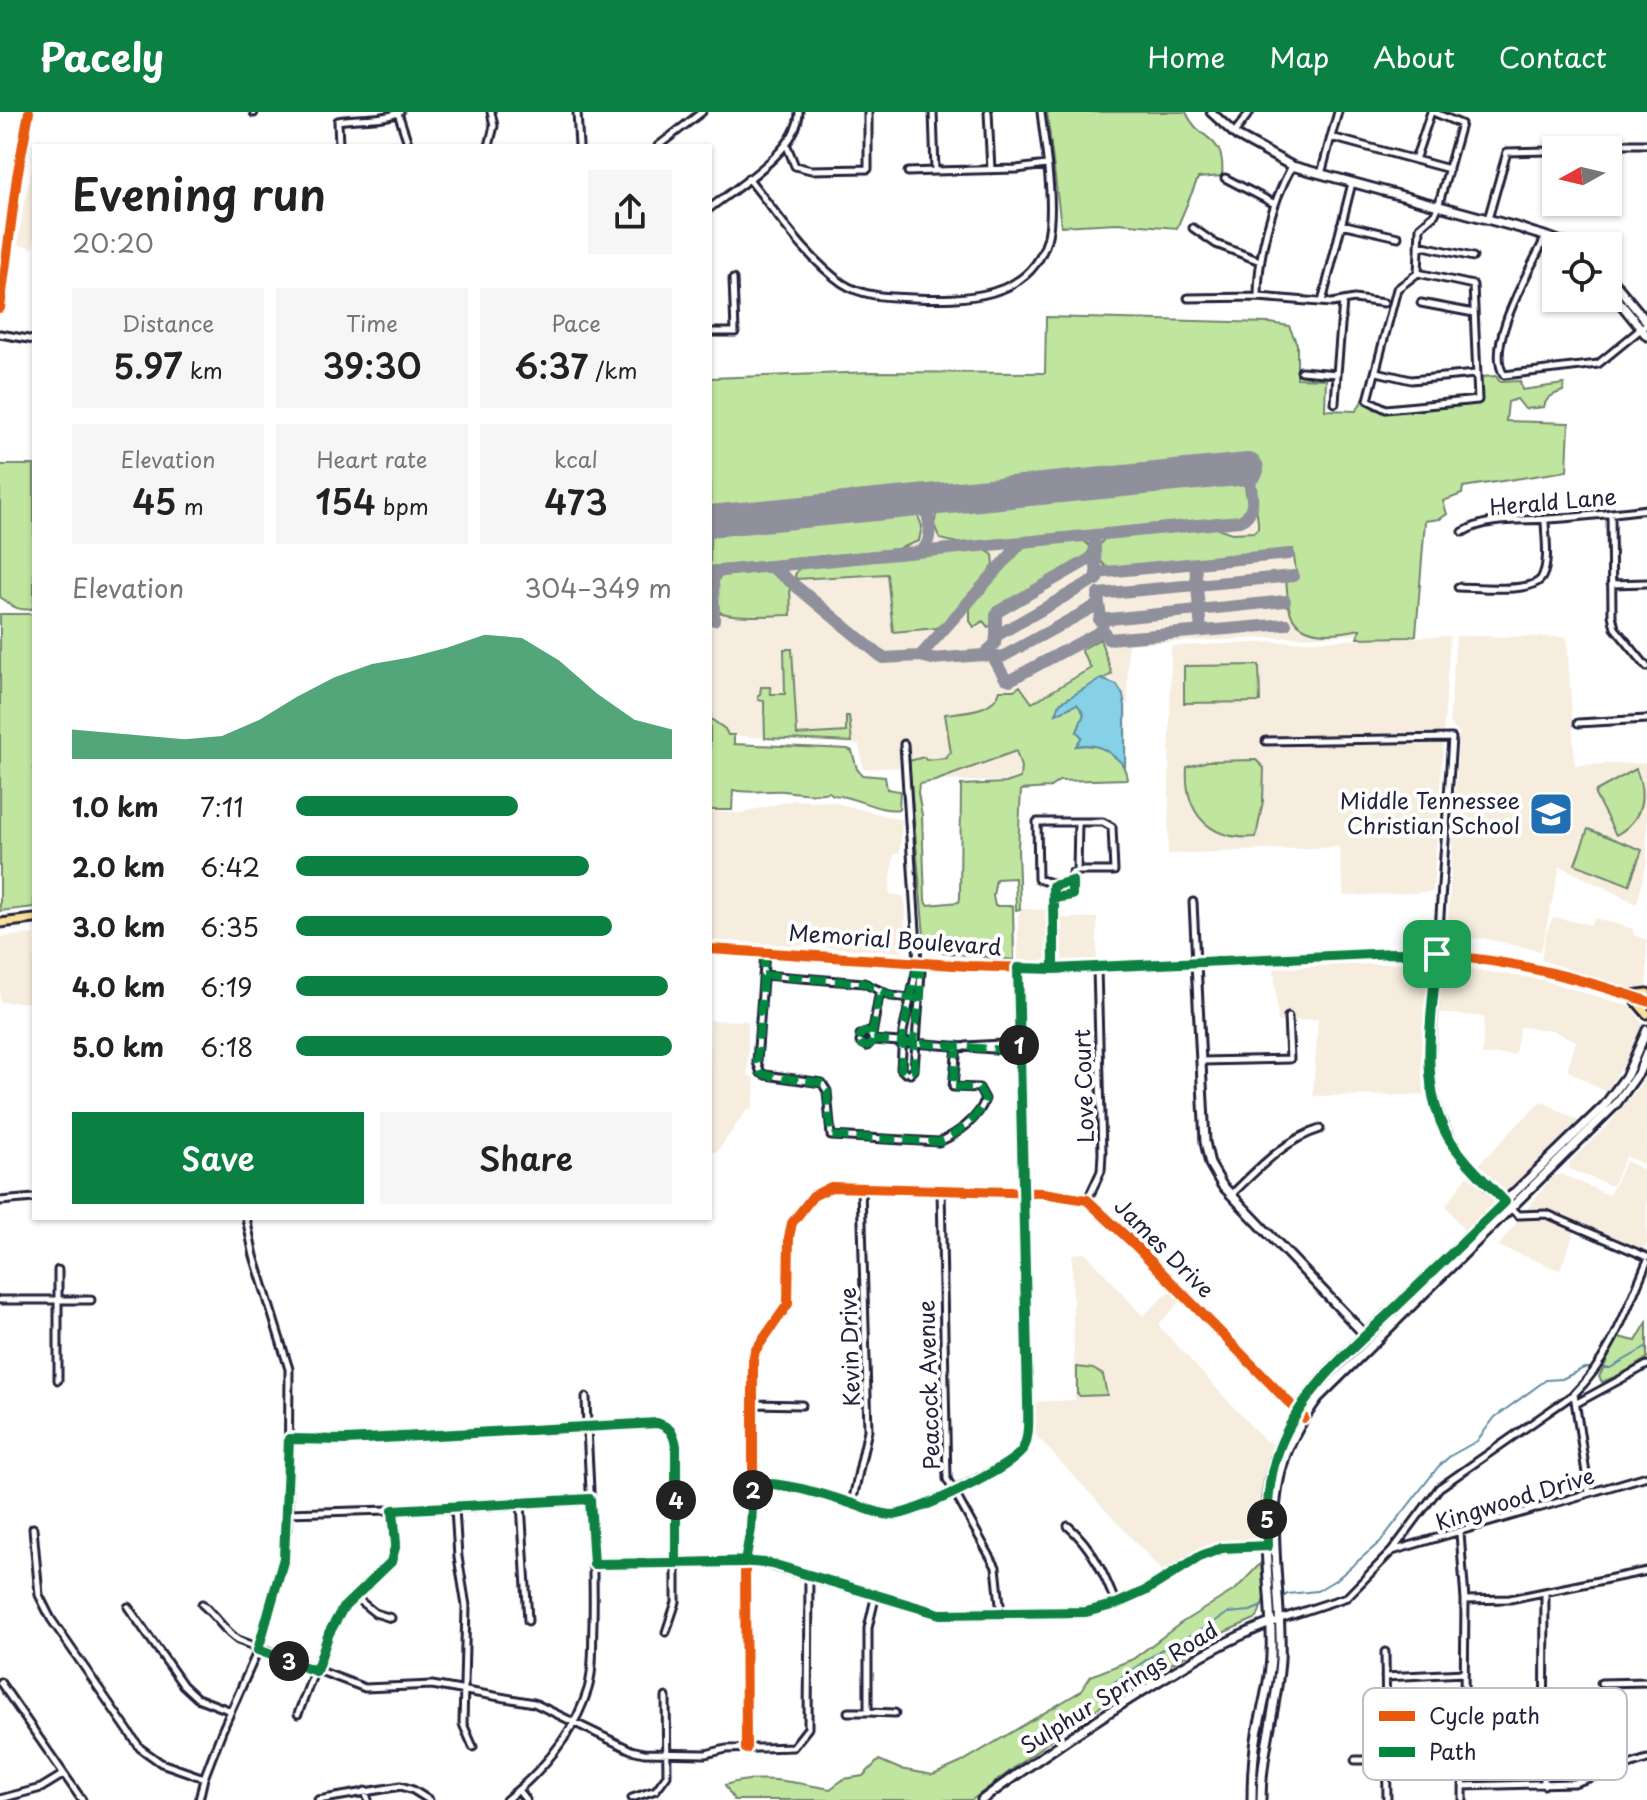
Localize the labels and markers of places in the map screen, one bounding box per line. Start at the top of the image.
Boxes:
place label: Middle Tennessee Christian School [1340,783,1520,841]
school or university icon: Middle Tennessee Christian School [1527,790,1575,838]
pin [1403,920,1471,988]
pin: 1 [999,1025,1039,1065]
pin: 2 [733,1470,773,1510]
pin: 4 [656,1480,696,1520]
pin: 5 [1247,1499,1287,1539]
pin: 3 [269,1641,309,1681]

